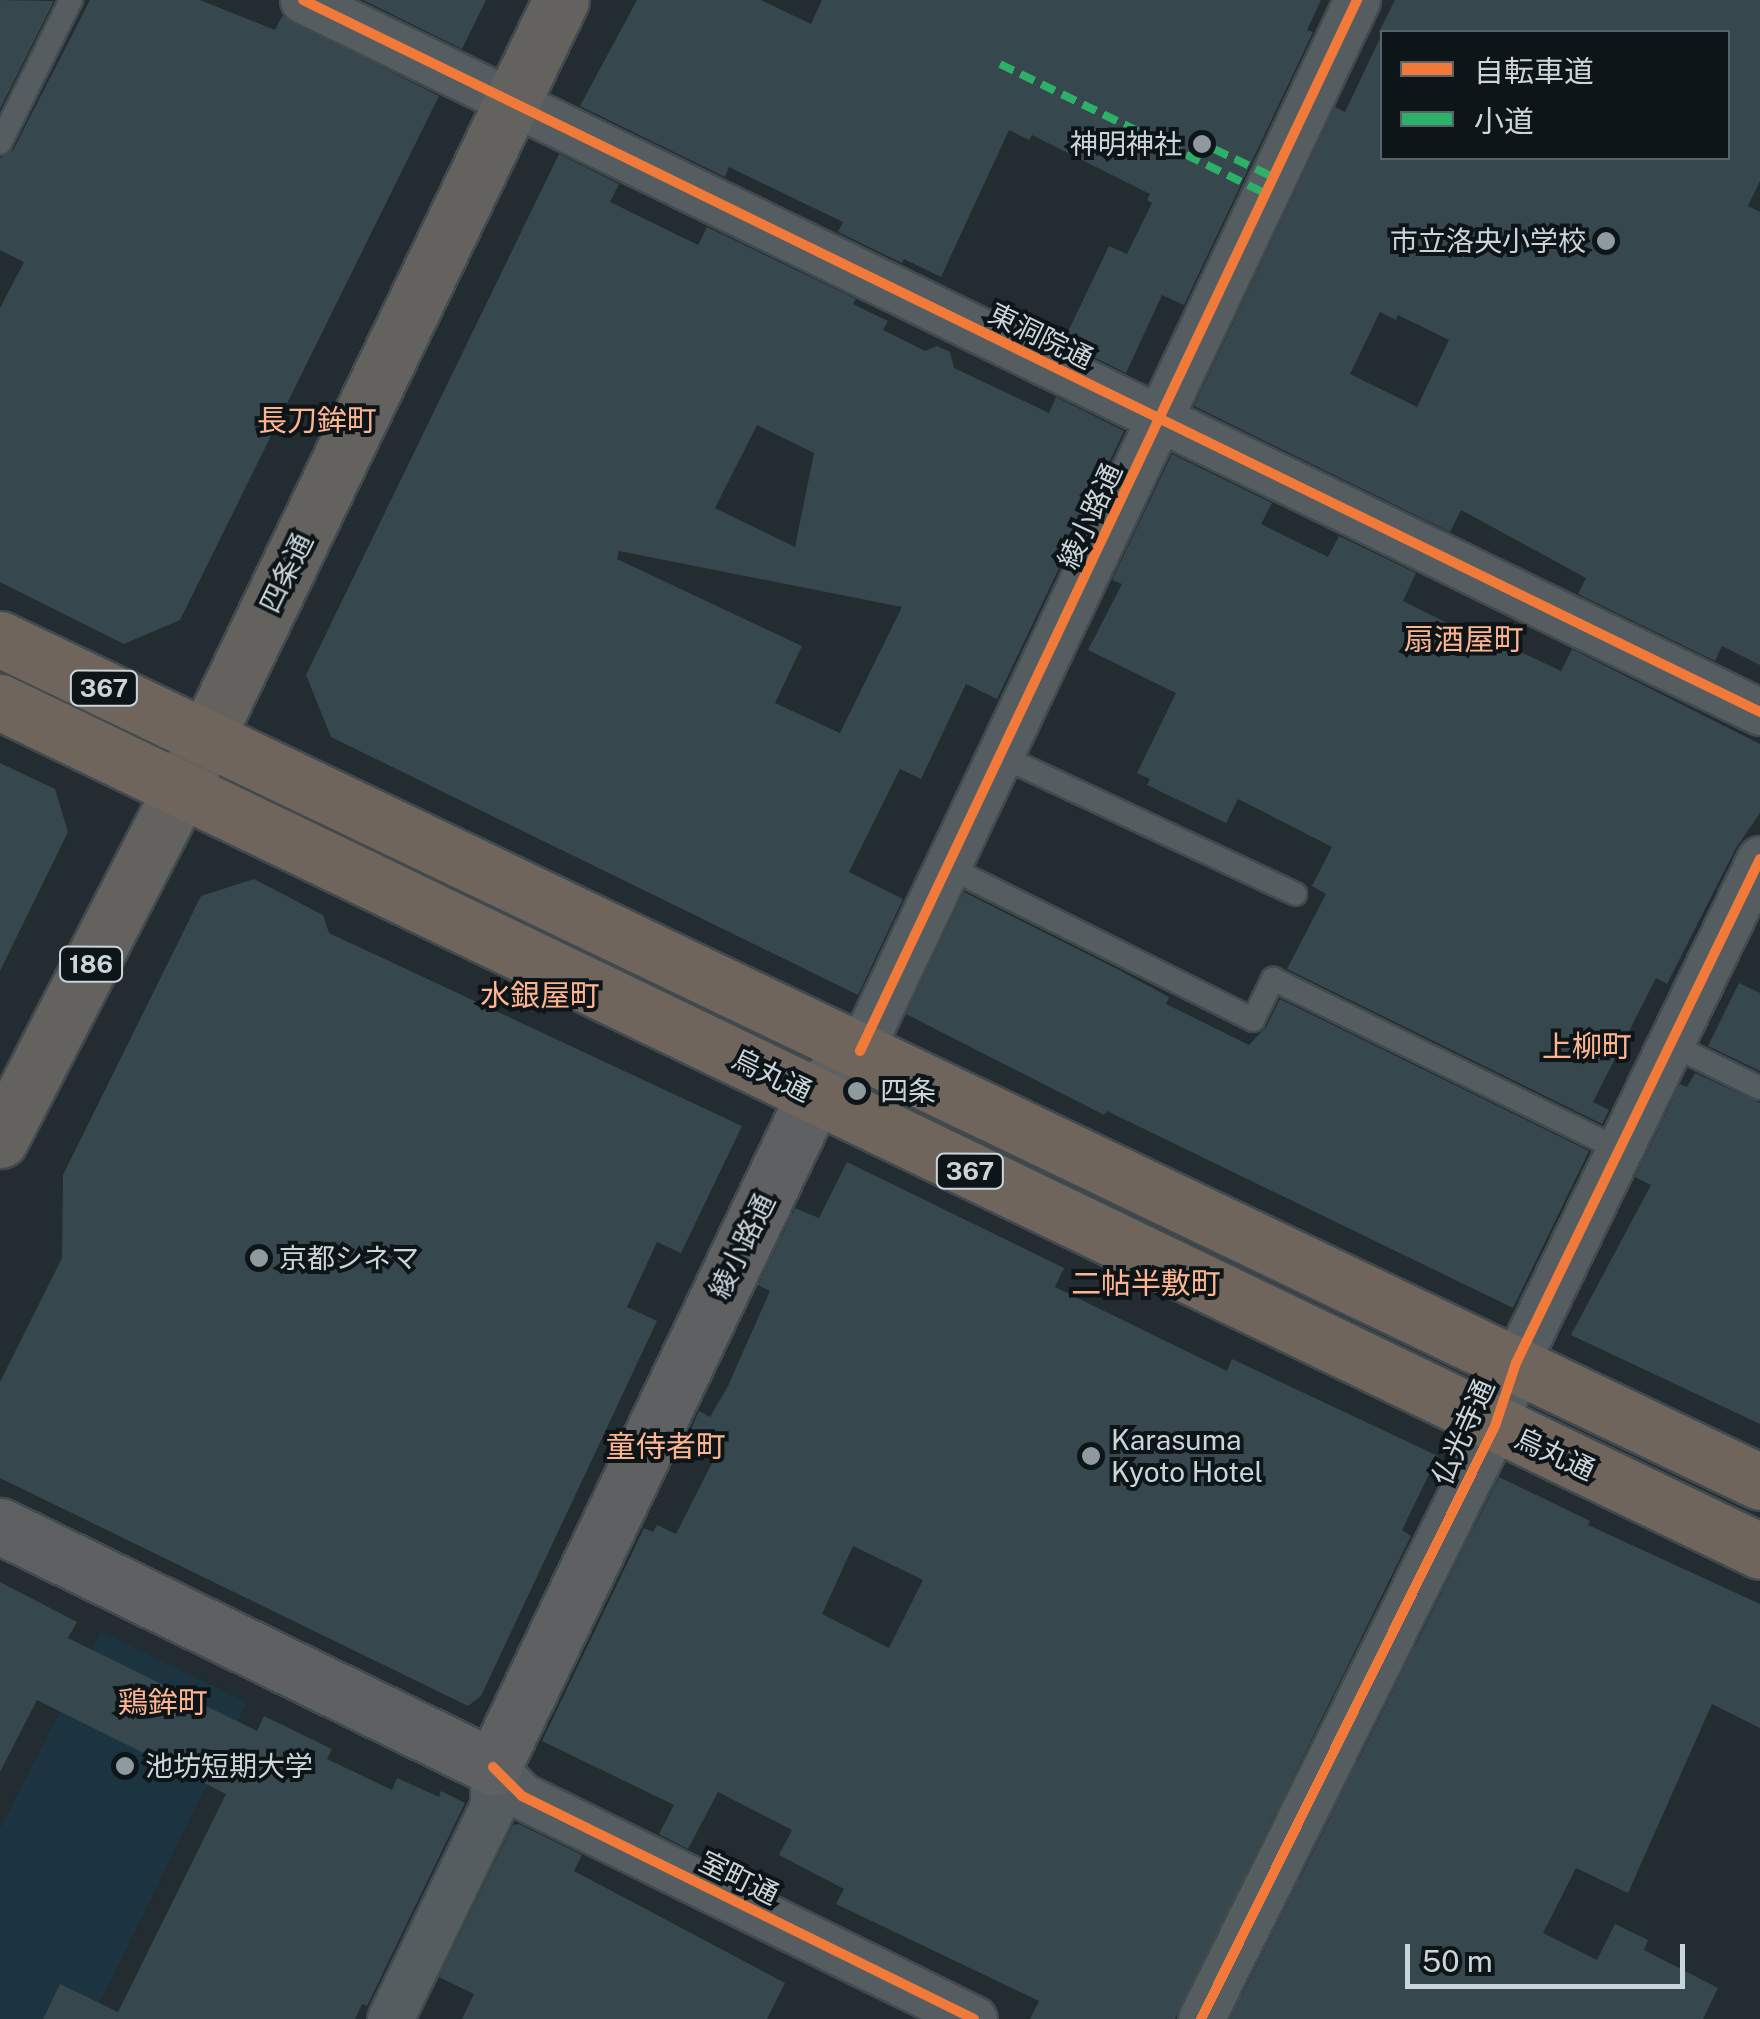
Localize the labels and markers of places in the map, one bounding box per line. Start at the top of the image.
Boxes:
place label: 神明神社 [1070,127,1182,161]
marker: 神明神社 [1191,133,1213,155]
place label: 市立洛央小学校 [1390,224,1586,258]
marker: 市立洛央小学校 [1595,230,1617,252]
place label: 四条 [880,1074,936,1108]
marker: 四条 [844,1078,870,1104]
place label: 京都シネマ [279,1241,419,1275]
marker: 京都シネマ [248,1247,270,1269]
place label: Karasuma Kyoto Hotel [1111,1423,1263,1489]
marker: Karasuma Kyoto Hotel [1080,1445,1102,1467]
place label: 池坊短期大学 [145,1749,313,1783]
marker: 池坊短期大学 [114,1755,136,1777]

